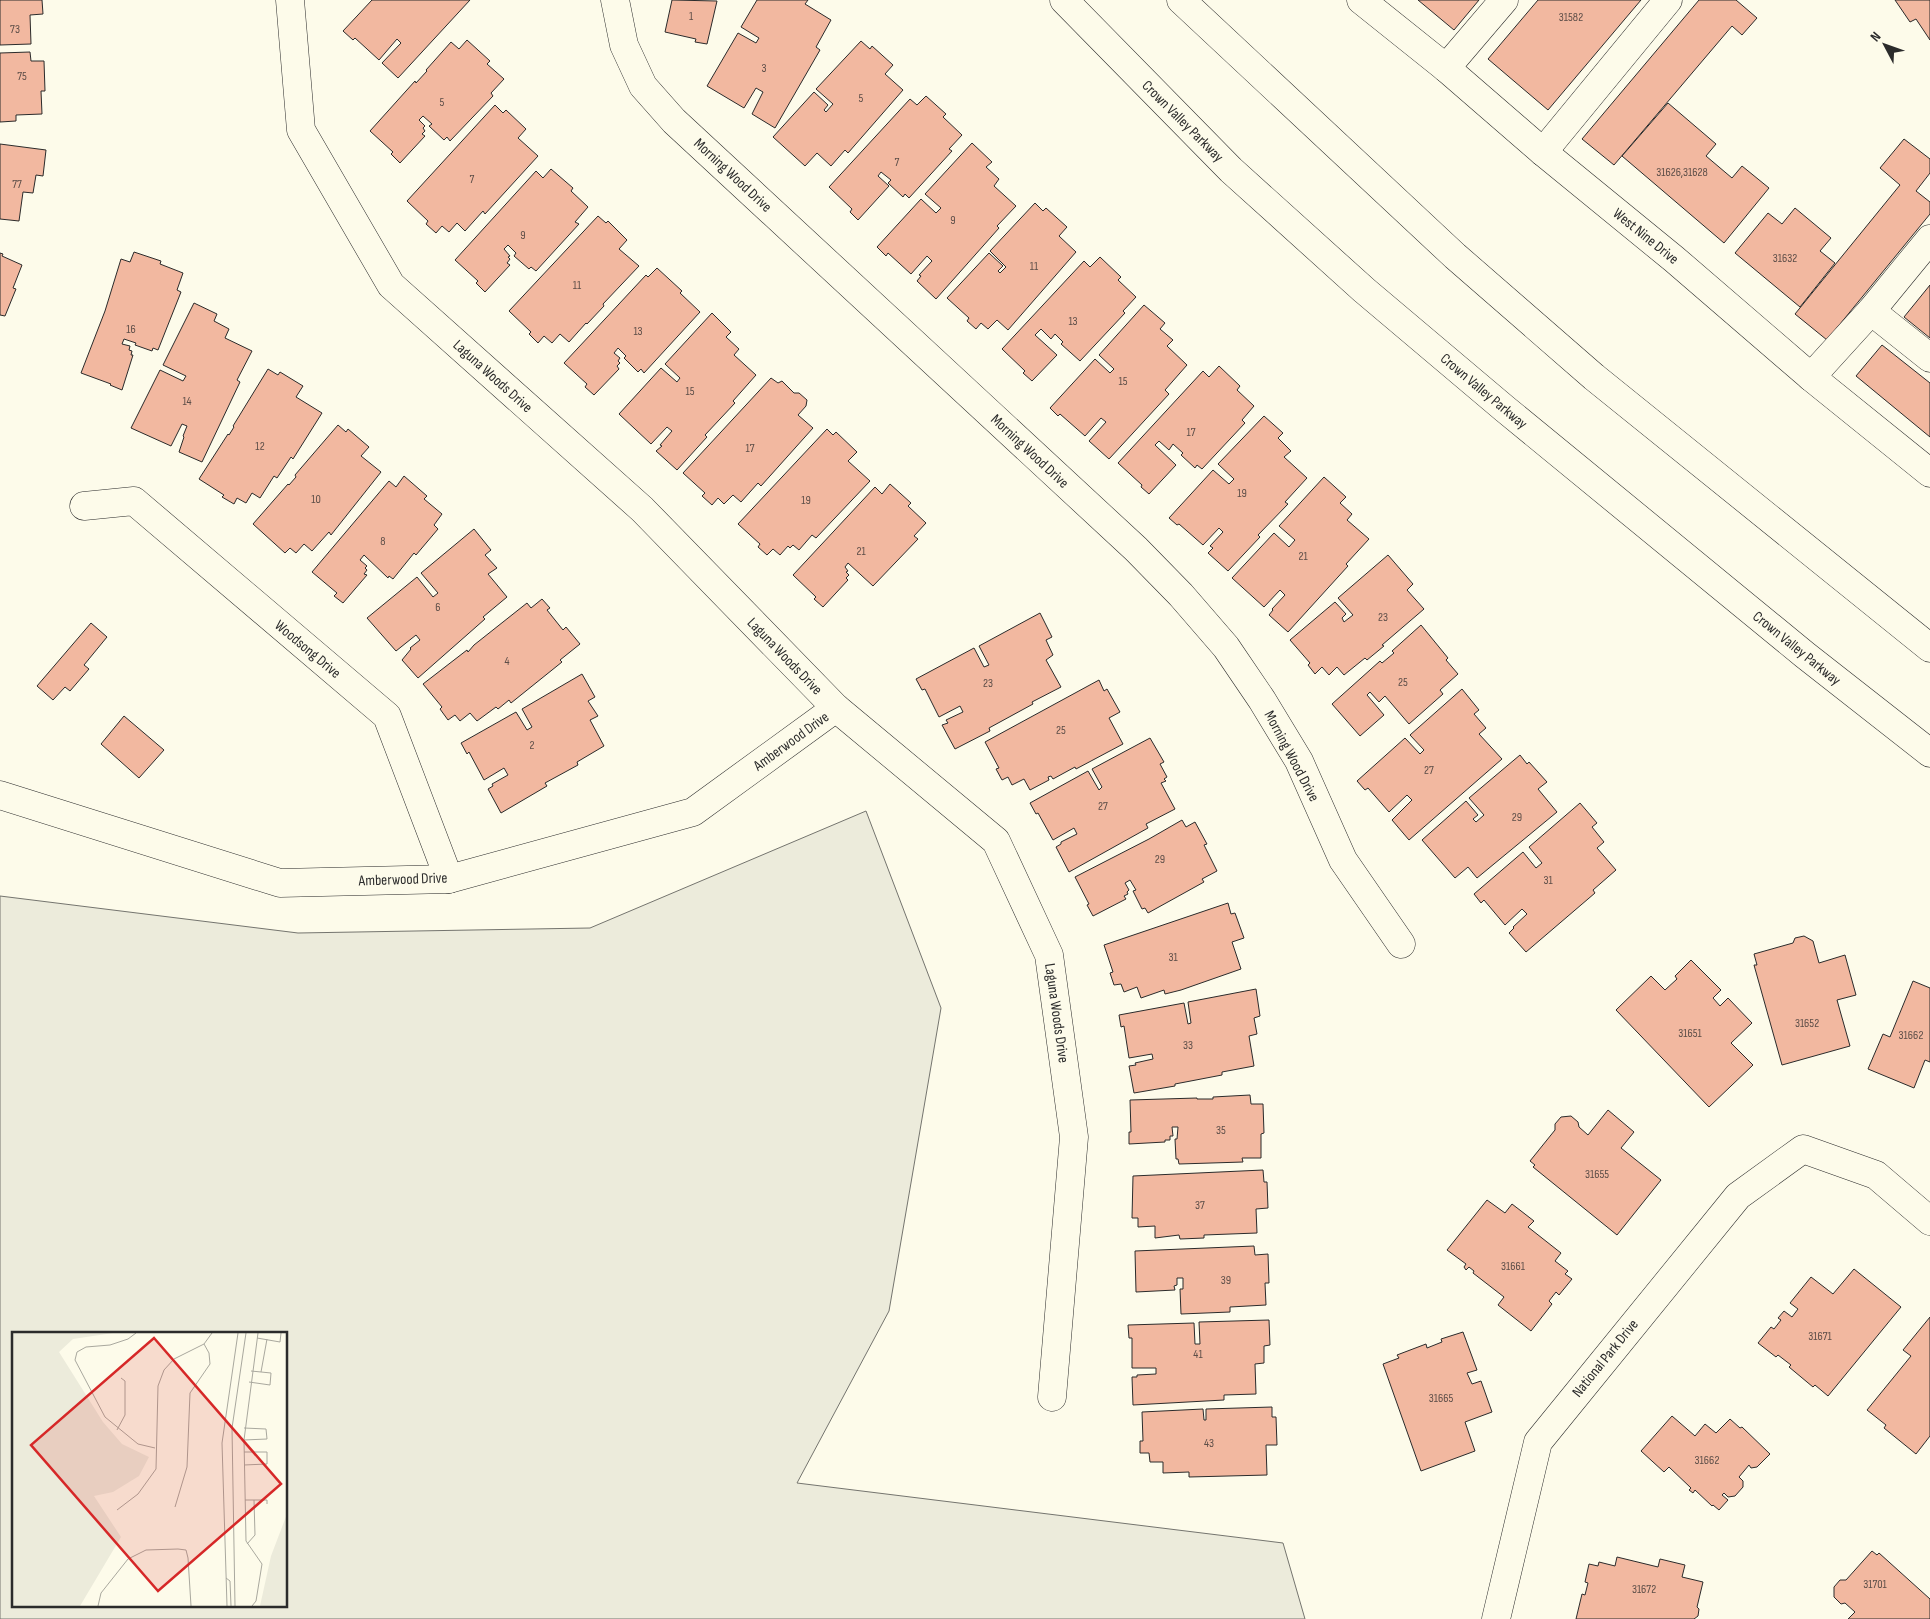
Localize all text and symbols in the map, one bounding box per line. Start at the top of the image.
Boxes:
house number: 1 [689,9,694,24]
house number: 31582 [1559,10,1583,25]
north arrow [1860,20,1910,70]
house number: 73 [10,22,20,37]
text: N [1867,28,1884,45]
house number: 3 [761,61,767,76]
house number: 75 [17,69,27,84]
street label: Crown Valley Parkway [1138,76,1228,166]
house number: 5 [859,91,864,106]
house number: 5 [440,95,445,110]
street label: Morning Wood Drive [690,134,776,216]
house number: 7 [895,155,900,170]
house number: 31626,31628 [1656,165,1708,180]
house number: 7 [470,172,475,187]
house number: 77 [12,177,22,192]
street label: West Nine Drive [1609,204,1683,269]
house number: 9 [950,213,956,228]
house number: 9 [520,228,526,243]
house number: 31632 [1773,251,1797,266]
house number: 11 [1030,259,1039,274]
house number: 11 [573,278,582,293]
house number: 13 [1068,314,1078,329]
house number: 16 [126,322,136,337]
house number: 13 [633,324,643,339]
street label: Laguna Woods Drive [449,336,536,417]
street label: Crown Valley Parkway [1436,349,1531,434]
house number: 15 [1118,374,1128,389]
house number: 15 [685,384,695,399]
house number: 14 [182,394,192,409]
street label: Morning Wood Drive [987,410,1073,492]
house number: 17 [1187,425,1196,440]
house number: 12 [255,439,265,454]
house number: 17 [746,441,755,456]
house number: 19 [1237,486,1247,501]
house number: 10 [311,492,321,507]
house number: 19 [801,493,811,508]
house number: 8 [380,534,386,549]
house number: 21 [856,544,866,559]
house number: 21 [1298,549,1308,564]
house number: 6 [435,600,441,615]
street label: Crown Valley Parkway [1749,607,1845,690]
house number: 23 [1378,610,1388,625]
street label: Laguna Woods Drive [743,614,826,699]
street label: Woodsong Drive [271,616,345,683]
house number: 4 [504,654,510,669]
house number: 25 [1398,675,1408,690]
house number: 23 [983,676,993,691]
street label: Amberwood Drive [749,708,833,776]
street label: Morning Wood Drive [1260,708,1323,805]
house number: 25 [1056,723,1066,738]
house number: 2 [530,738,535,753]
house number: 27 [1424,763,1434,778]
house number: 27 [1098,799,1108,814]
house number: 29 [1512,810,1522,825]
house number: 29 [1155,852,1165,867]
street label: Amberwood Drive [357,868,448,891]
house number: 31 [1543,873,1553,888]
house number: 31 [1168,950,1178,965]
street label: Laguna Woods Drive [1040,962,1073,1064]
house number: 31652 [1795,1016,1819,1031]
house number: 31651 [1678,1026,1703,1041]
house number: 31662 [1899,1028,1923,1043]
house number: 33 [1183,1038,1193,1053]
house number: 35 [1216,1123,1226,1138]
house number: 31655 [1585,1167,1609,1182]
house number: 37 [1195,1198,1205,1213]
house number: 31661 [1501,1259,1526,1274]
house number: 39 [1221,1273,1231,1288]
street label: National Park Drive [1568,1315,1643,1401]
house number: 31671 [1808,1329,1833,1344]
inset map [12,1332,288,1606]
house number: 41 [1193,1347,1203,1362]
house number: 31665 [1429,1391,1453,1406]
house number: 43 [1204,1436,1214,1451]
house number: 31662 [1695,1453,1719,1468]
house number: 31701 [1863,1577,1888,1592]
house number: 31672 [1632,1582,1656,1597]

